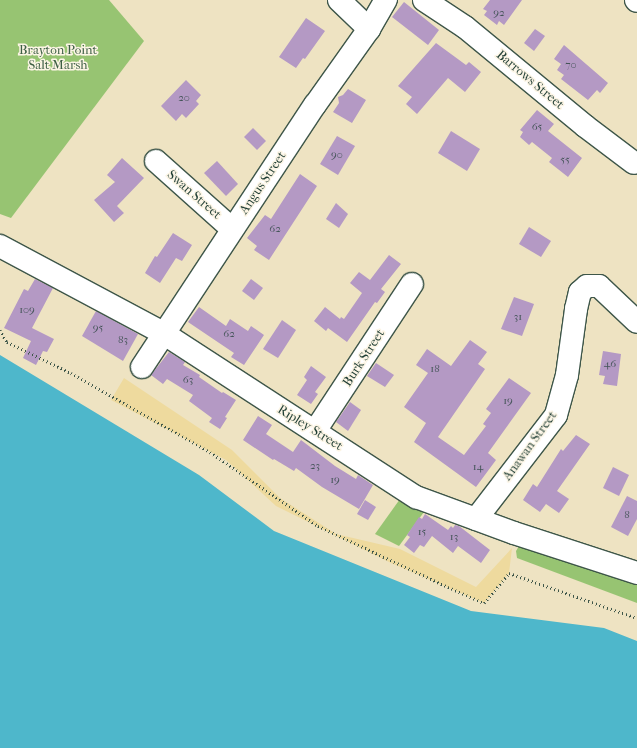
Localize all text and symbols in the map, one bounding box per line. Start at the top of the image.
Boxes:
house number: 92 [493,6,505,20]
park label: Brayton Point Salt Marsh [19,43,97,74]
street label: Barrows Street [493,47,567,113]
house number: 70 [565,58,577,72]
house number: 20 [178,91,190,105]
house number: 65 [532,120,542,134]
house number: 90 [331,148,343,162]
street label: Angus Street [236,149,290,217]
house number: 55 [560,153,570,167]
street label: Swan Street [164,167,224,223]
house number: 62 [269,222,281,236]
house number: 109 [19,303,35,317]
house number: 31 [514,310,522,324]
house number: 95 [93,321,103,335]
street label: Burk Street [340,326,388,390]
house number: 62 [223,327,235,341]
house number: 83 [118,333,128,347]
house number: 46 [604,357,616,371]
house number: 18 [430,362,440,376]
house number: 63 [183,373,193,387]
house number: 19 [503,394,513,408]
street label: Ripley Street [275,402,345,454]
street label: Anawan Street [500,408,560,484]
house number: 23 [310,459,320,473]
house number: 14 [473,460,483,474]
house number: 19 [330,473,340,487]
house number: 8 [624,508,630,522]
house number: 15 [418,525,426,539]
house number: 13 [450,530,458,544]

